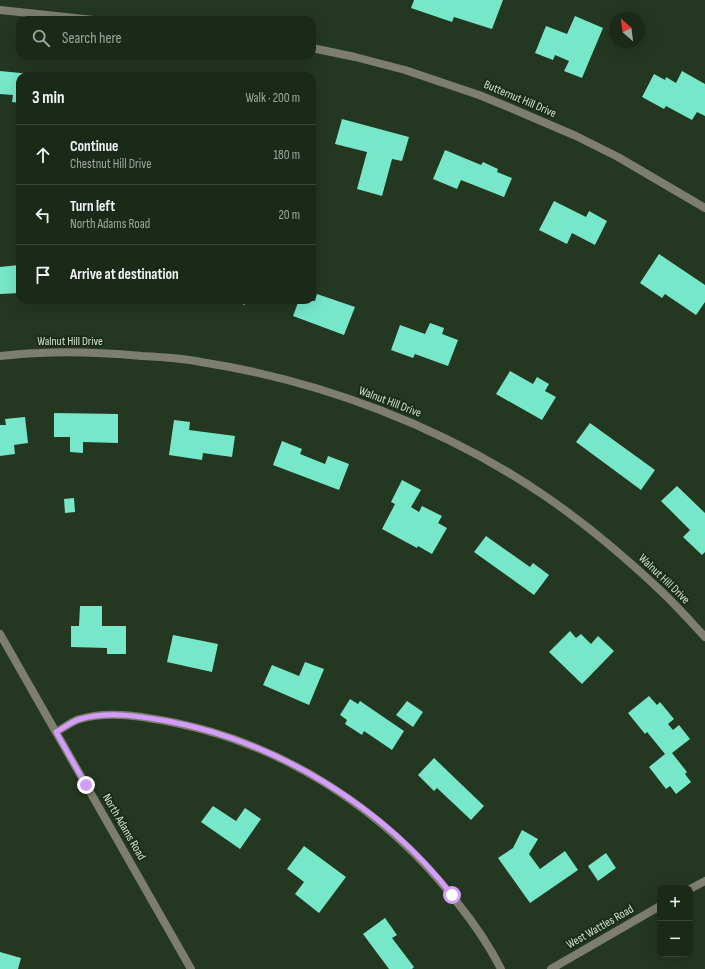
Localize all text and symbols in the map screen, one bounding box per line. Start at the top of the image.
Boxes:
north arrow [609,12,645,48]
search box [16,16,316,60]
icon: search [30,27,52,49]
text: Search here [62,29,122,48]
street label: Butternut Hill Drive [482,77,559,121]
text: 3 min [32,88,65,108]
text: Walk · 200 m [245,90,300,106]
text: Continue [70,137,119,156]
icon: ahead [32,144,54,166]
text: 180 m [274,147,300,163]
text: Chestnut Hill Drive [70,156,151,172]
text: Turn left [70,197,115,216]
icon: left [32,204,54,226]
text: 20 m [278,207,300,223]
text: North Adams Road [70,216,150,232]
icon: arrive [32,264,54,286]
text: Arrive at destination [70,265,179,284]
street label: Walnut Hill Drive [37,334,103,349]
street label: Walnut Hill Drive [357,383,424,421]
street label: Walnut Hill Drive [635,551,693,607]
route end [77,776,95,794]
street label: North Adams Road [99,791,149,863]
map controls [657,885,693,957]
button: + [657,885,693,921]
route start [443,886,461,904]
street label: West Wattles Road [564,902,636,952]
button: − [657,921,693,957]

